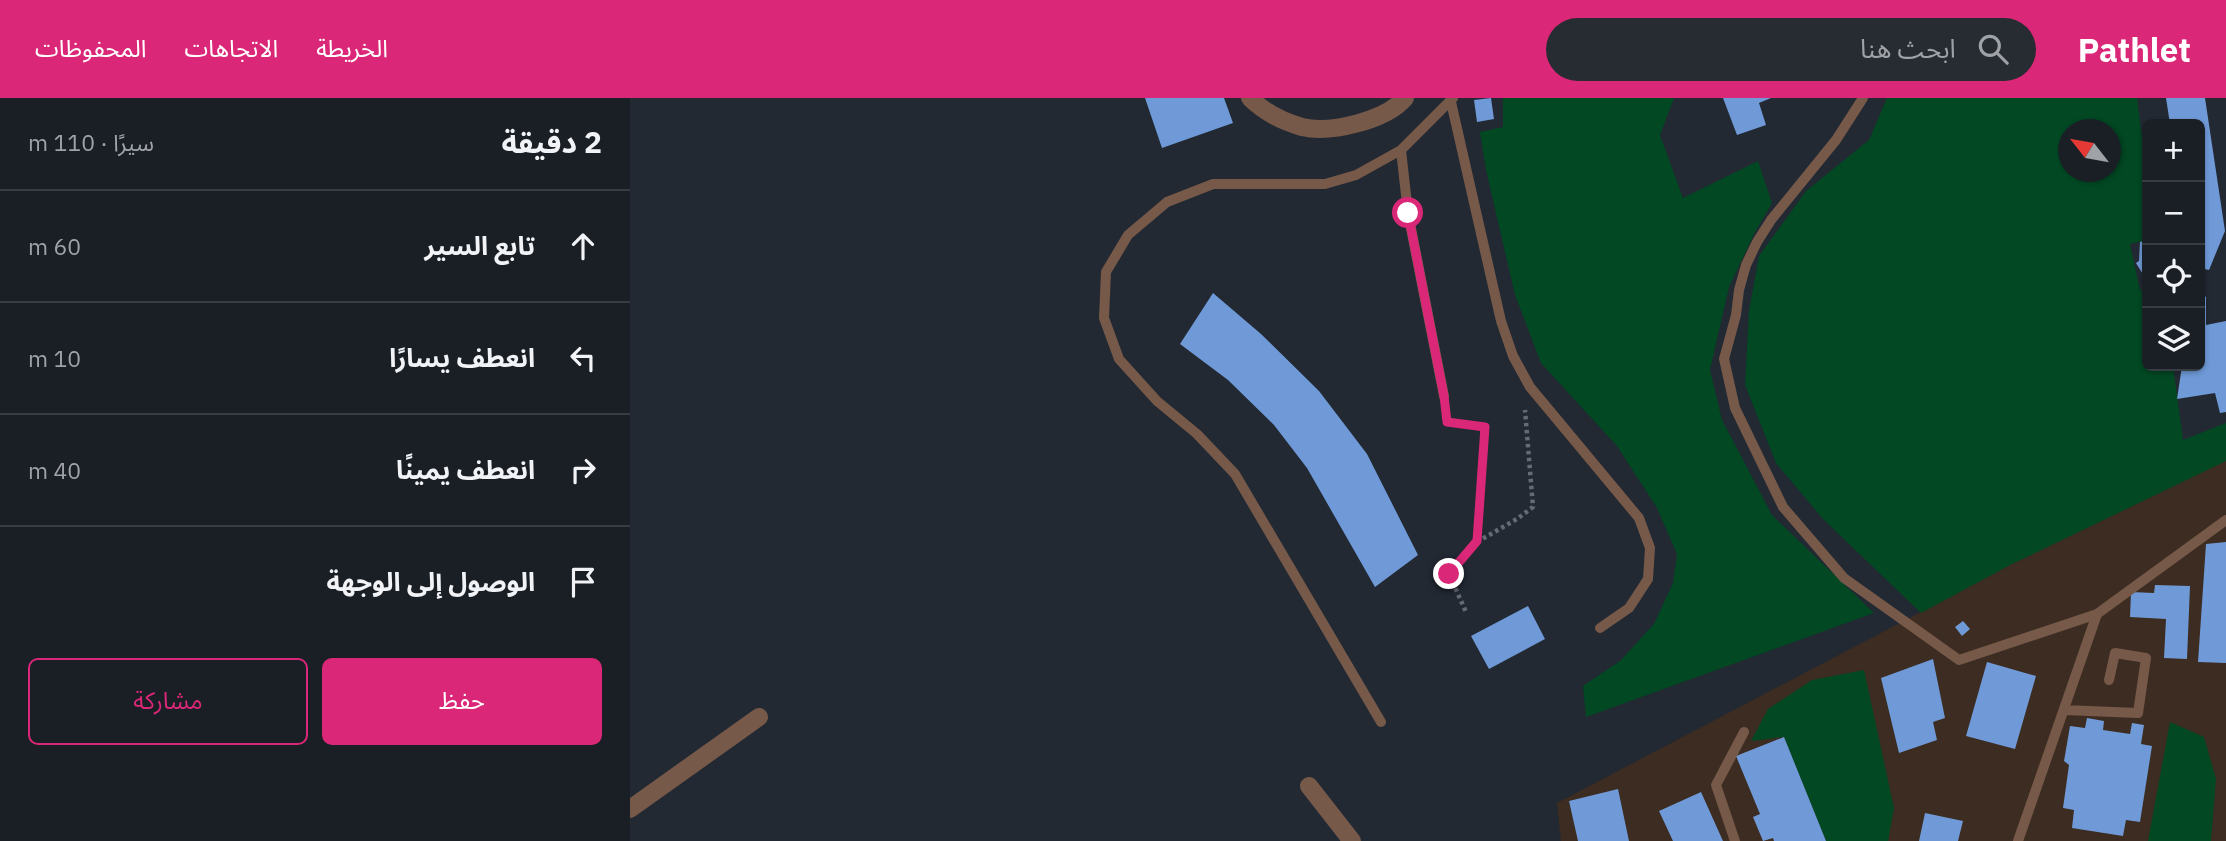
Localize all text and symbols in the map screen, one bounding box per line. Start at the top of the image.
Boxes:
search box [1546,18,2036,81]
text: Pathlet [2078,28,2191,71]
icon: search [1974,30,2012,68]
text: ابحث هنا [1860,31,1956,65]
text: المحفوظات [35,32,146,64]
text: الاتجاهات [184,32,278,64]
text: الخريطة [316,32,388,64]
north arrow [2058,119,2121,182]
map controls [2142,119,2205,371]
button: + [2142,119,2205,182]
text: 2 دقيقة [501,122,602,161]
text: سيرًا · 110 m [28,127,154,157]
button: − [2142,182,2205,245]
route start [1392,197,1423,228]
icon: ahead [564,227,602,265]
text: تابع السير [425,228,535,262]
text: 60 m [28,231,81,261]
button: locate [2142,245,2205,308]
button: layers [2142,308,2205,371]
icon: left [564,339,602,377]
text: انعطف يسارًا [389,340,535,374]
text: 10 m [28,343,81,373]
icon: right [564,451,602,489]
text: انعطف يمينًا [396,452,535,486]
text: 40 m [28,455,81,485]
route end [1433,558,1464,589]
icon: arrive [564,563,602,601]
text: الوصول إلى الوجهة [326,564,535,598]
button: مشاركة [28,658,308,745]
button: حفظ [322,658,602,745]

